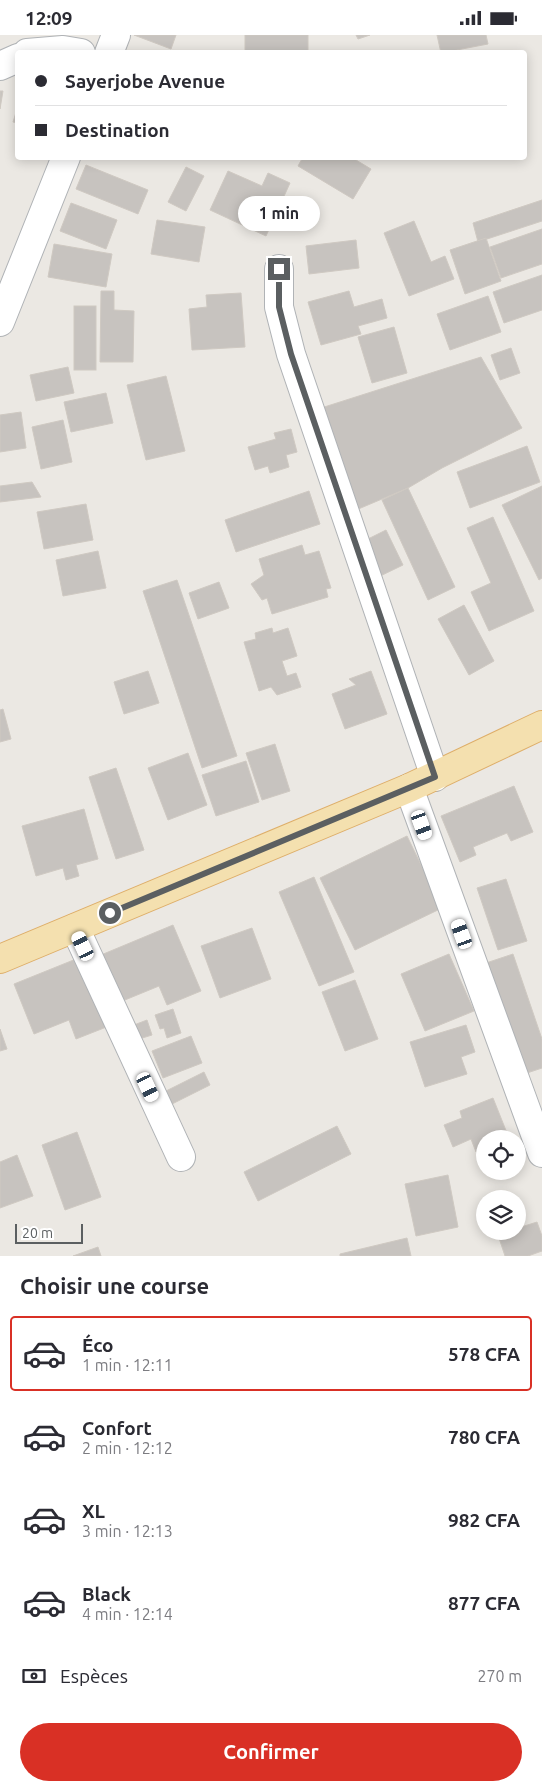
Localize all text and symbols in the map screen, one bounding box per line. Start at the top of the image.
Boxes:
text: 12:09 [25,7,73,29]
text: Sayerjobe Avenue [65,70,225,92]
text: Destination [65,119,170,141]
callout: 1 min [238,197,320,231]
text: 1 min [259,204,299,222]
route end [268,258,290,280]
car [409,808,434,842]
route start [99,902,121,924]
car [449,917,474,951]
car [69,929,96,963]
car [134,1070,161,1104]
map controls [476,1130,526,1240]
button: locate [476,1130,526,1180]
button: layers [476,1190,526,1240]
scale bar [15,1221,82,1244]
text: 20 m [22,1225,53,1241]
text: Choisir une course [20,1273,209,1298]
icon: car [22,1331,67,1376]
text: Éco [82,1334,114,1356]
text: 578 CFA [448,1343,520,1365]
text: 1 min · 12:11 [82,1356,173,1374]
icon: car [22,1414,67,1459]
text: Confort [82,1417,152,1439]
text: 780 CFA [448,1426,520,1448]
text: 2 min · 12:12 [82,1439,173,1457]
icon: car [22,1497,67,1542]
text: XL [82,1500,105,1522]
text: 982 CFA [448,1509,520,1531]
text: 3 min · 12:13 [82,1522,173,1540]
icon: car [22,1580,67,1625]
text: Black [82,1583,131,1605]
text: 877 CFA [448,1592,520,1614]
text: 4 min · 12:14 [82,1605,173,1623]
icon: cash [20,1662,48,1690]
text: Espèces [60,1665,128,1687]
text: 270 m [477,1667,522,1685]
button: Confirmer [20,1723,522,1781]

